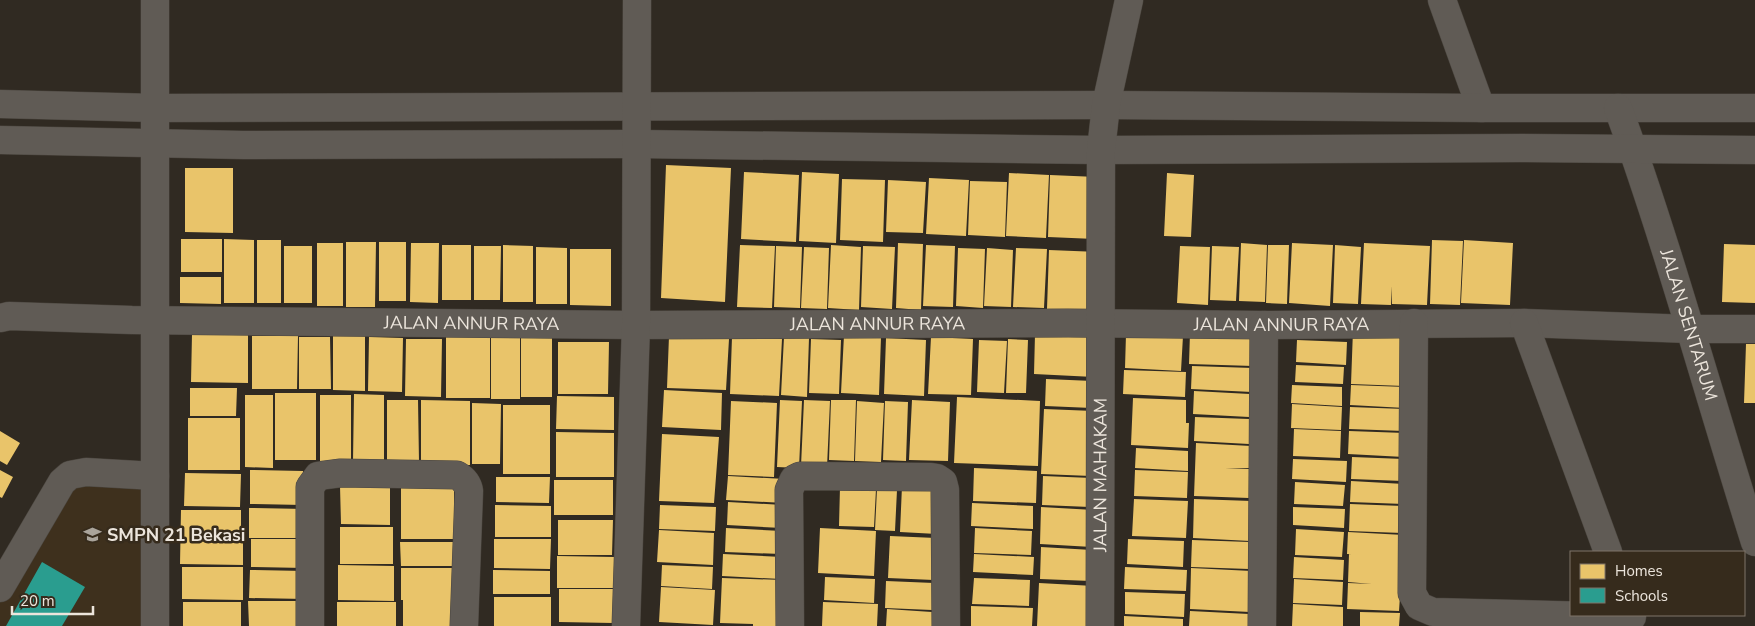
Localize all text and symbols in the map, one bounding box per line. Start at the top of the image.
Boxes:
street label: JALAN SENTARUM [1654,245,1723,404]
street label: JALAN ANNUR RAYA [383,310,560,336]
street label: JALAN ANNUR RAYA [789,311,966,336]
street label: JALAN ANNUR RAYA [1193,312,1370,337]
street label: JALAN MAHAKAM [1088,398,1112,553]
place label: SMPN 21 Bekasi [107,523,245,547]
school or university icon: SMPN 21 Bekasi [83,525,103,545]
legend [1570,551,1745,616]
text: Homes [1615,561,1663,581]
scale bar [12,584,94,616]
text: Schools [1615,586,1668,606]
text: 20 m [20,591,55,611]

